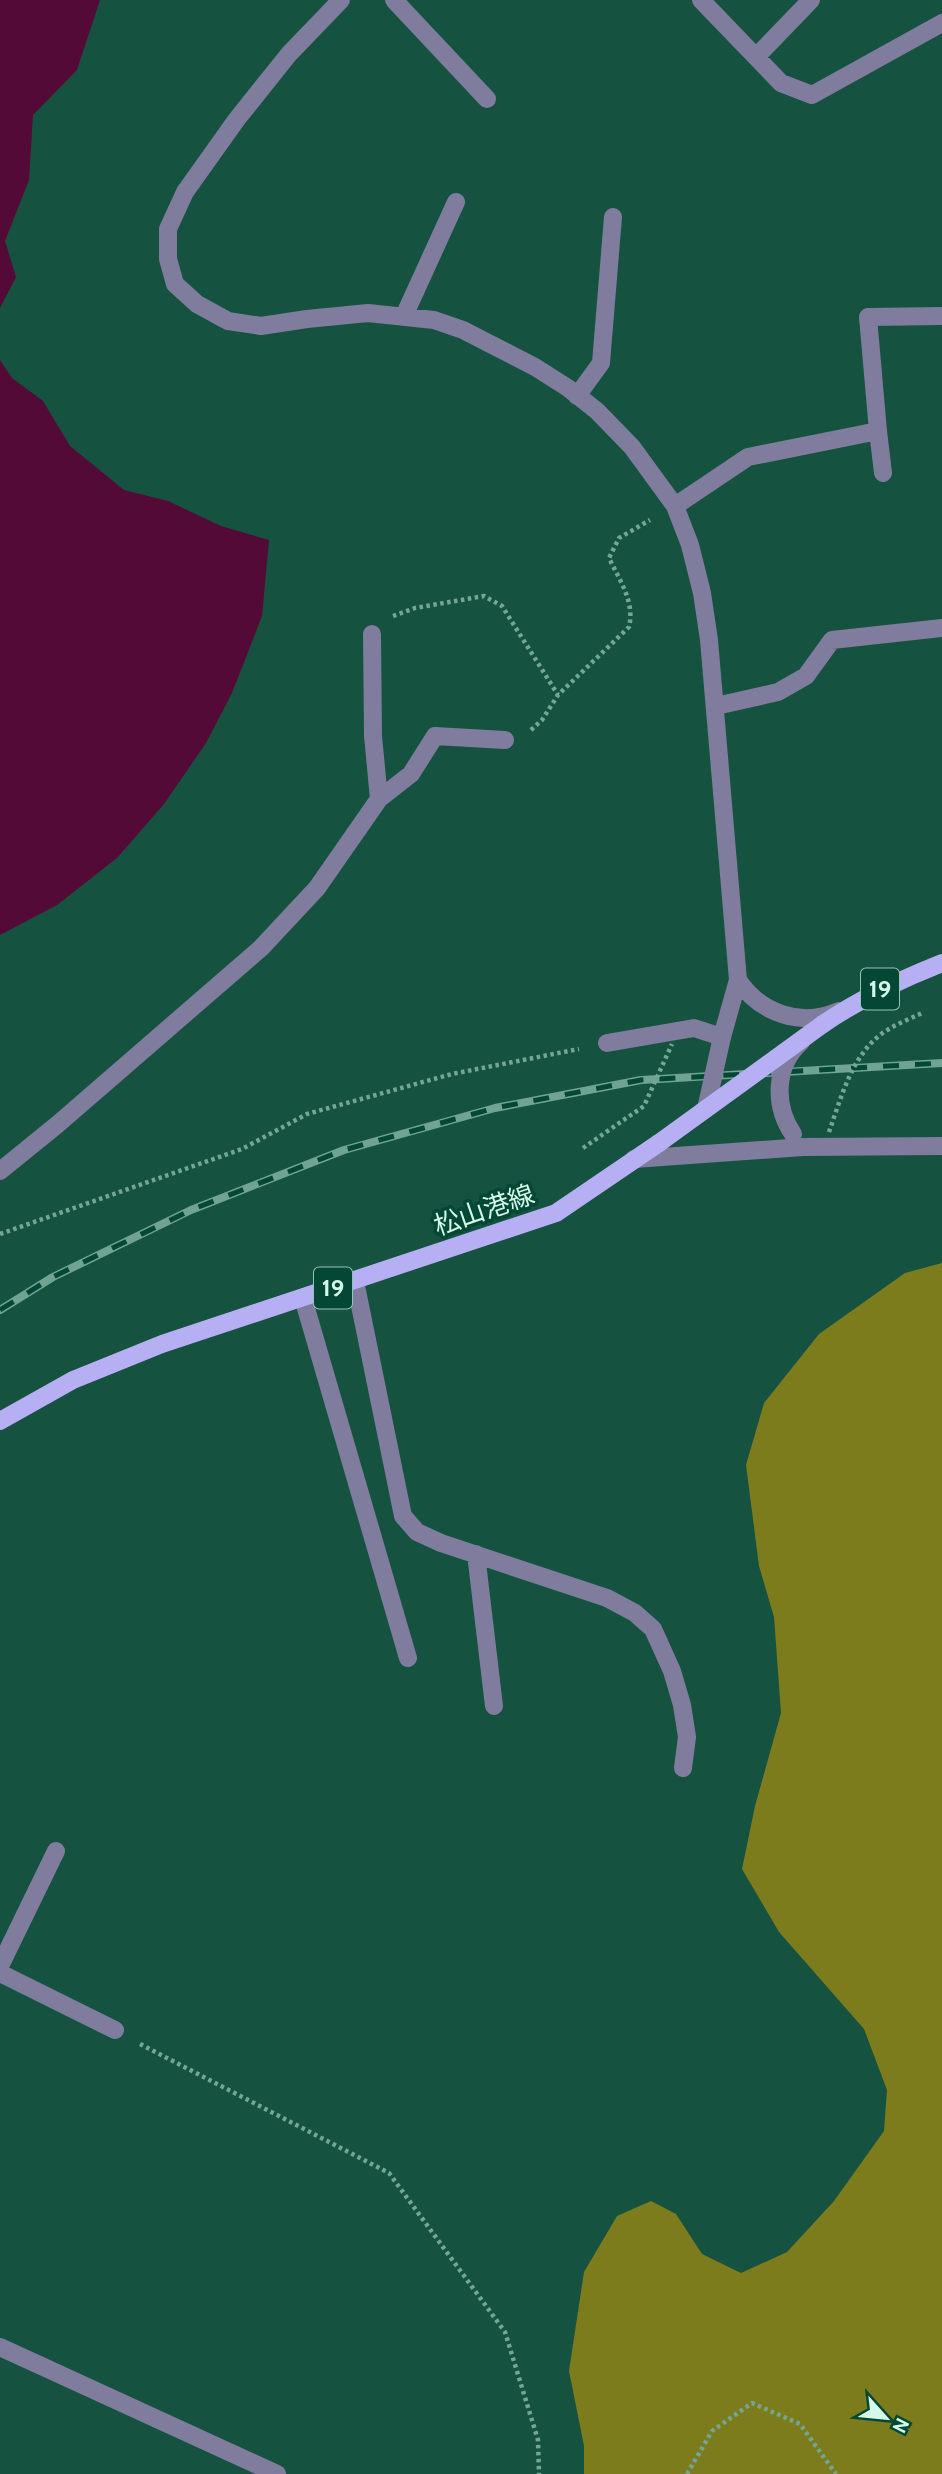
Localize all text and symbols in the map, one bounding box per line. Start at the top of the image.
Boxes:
road number: 19 [861,968,899,1009]
street label: 松山港線 [430,1178,538,1242]
road number: 19 [314,1268,352,1308]
north arrow [851,2383,921,2453]
text: N [887,2414,914,2437]

